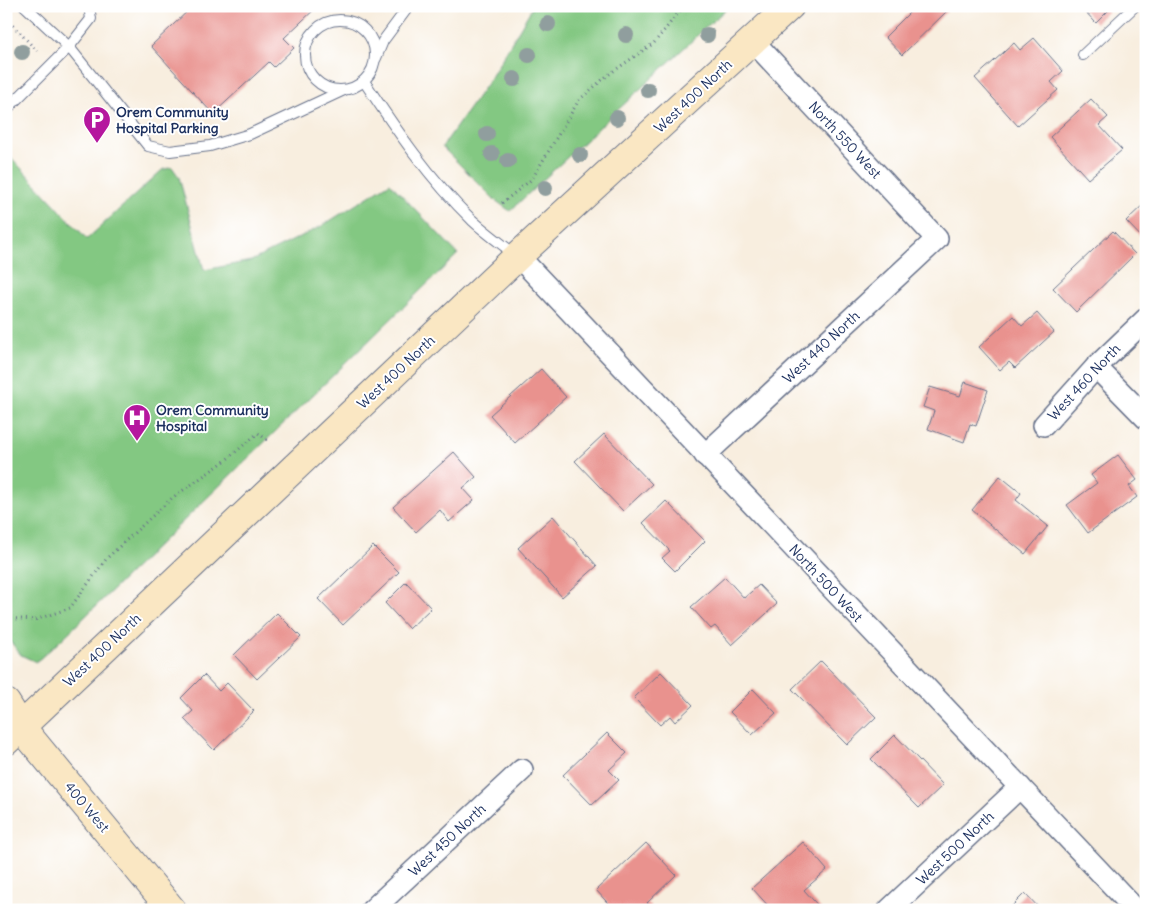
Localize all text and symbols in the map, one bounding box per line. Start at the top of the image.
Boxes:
street label: West 400 North [650,55,736,137]
street label: North 550 West [805,98,885,182]
place label: Orem Community Hospital Parking [116,103,229,137]
parking icon: Orem Community Hospital Parking [82,105,112,144]
street label: West 440 North [779,307,863,387]
street label: West 400 North [353,331,439,413]
street label: West 460 North [1044,340,1124,424]
place label: Orem Community Hospital [156,401,269,435]
hospital icon: Orem Community Hospital [122,403,152,442]
street label: North 500 West [785,540,867,626]
street label: West 400 North [59,609,145,691]
street label: 400 West [61,778,114,836]
street label: West 450 North [405,800,489,880]
street label: West 500 North [912,807,998,889]

